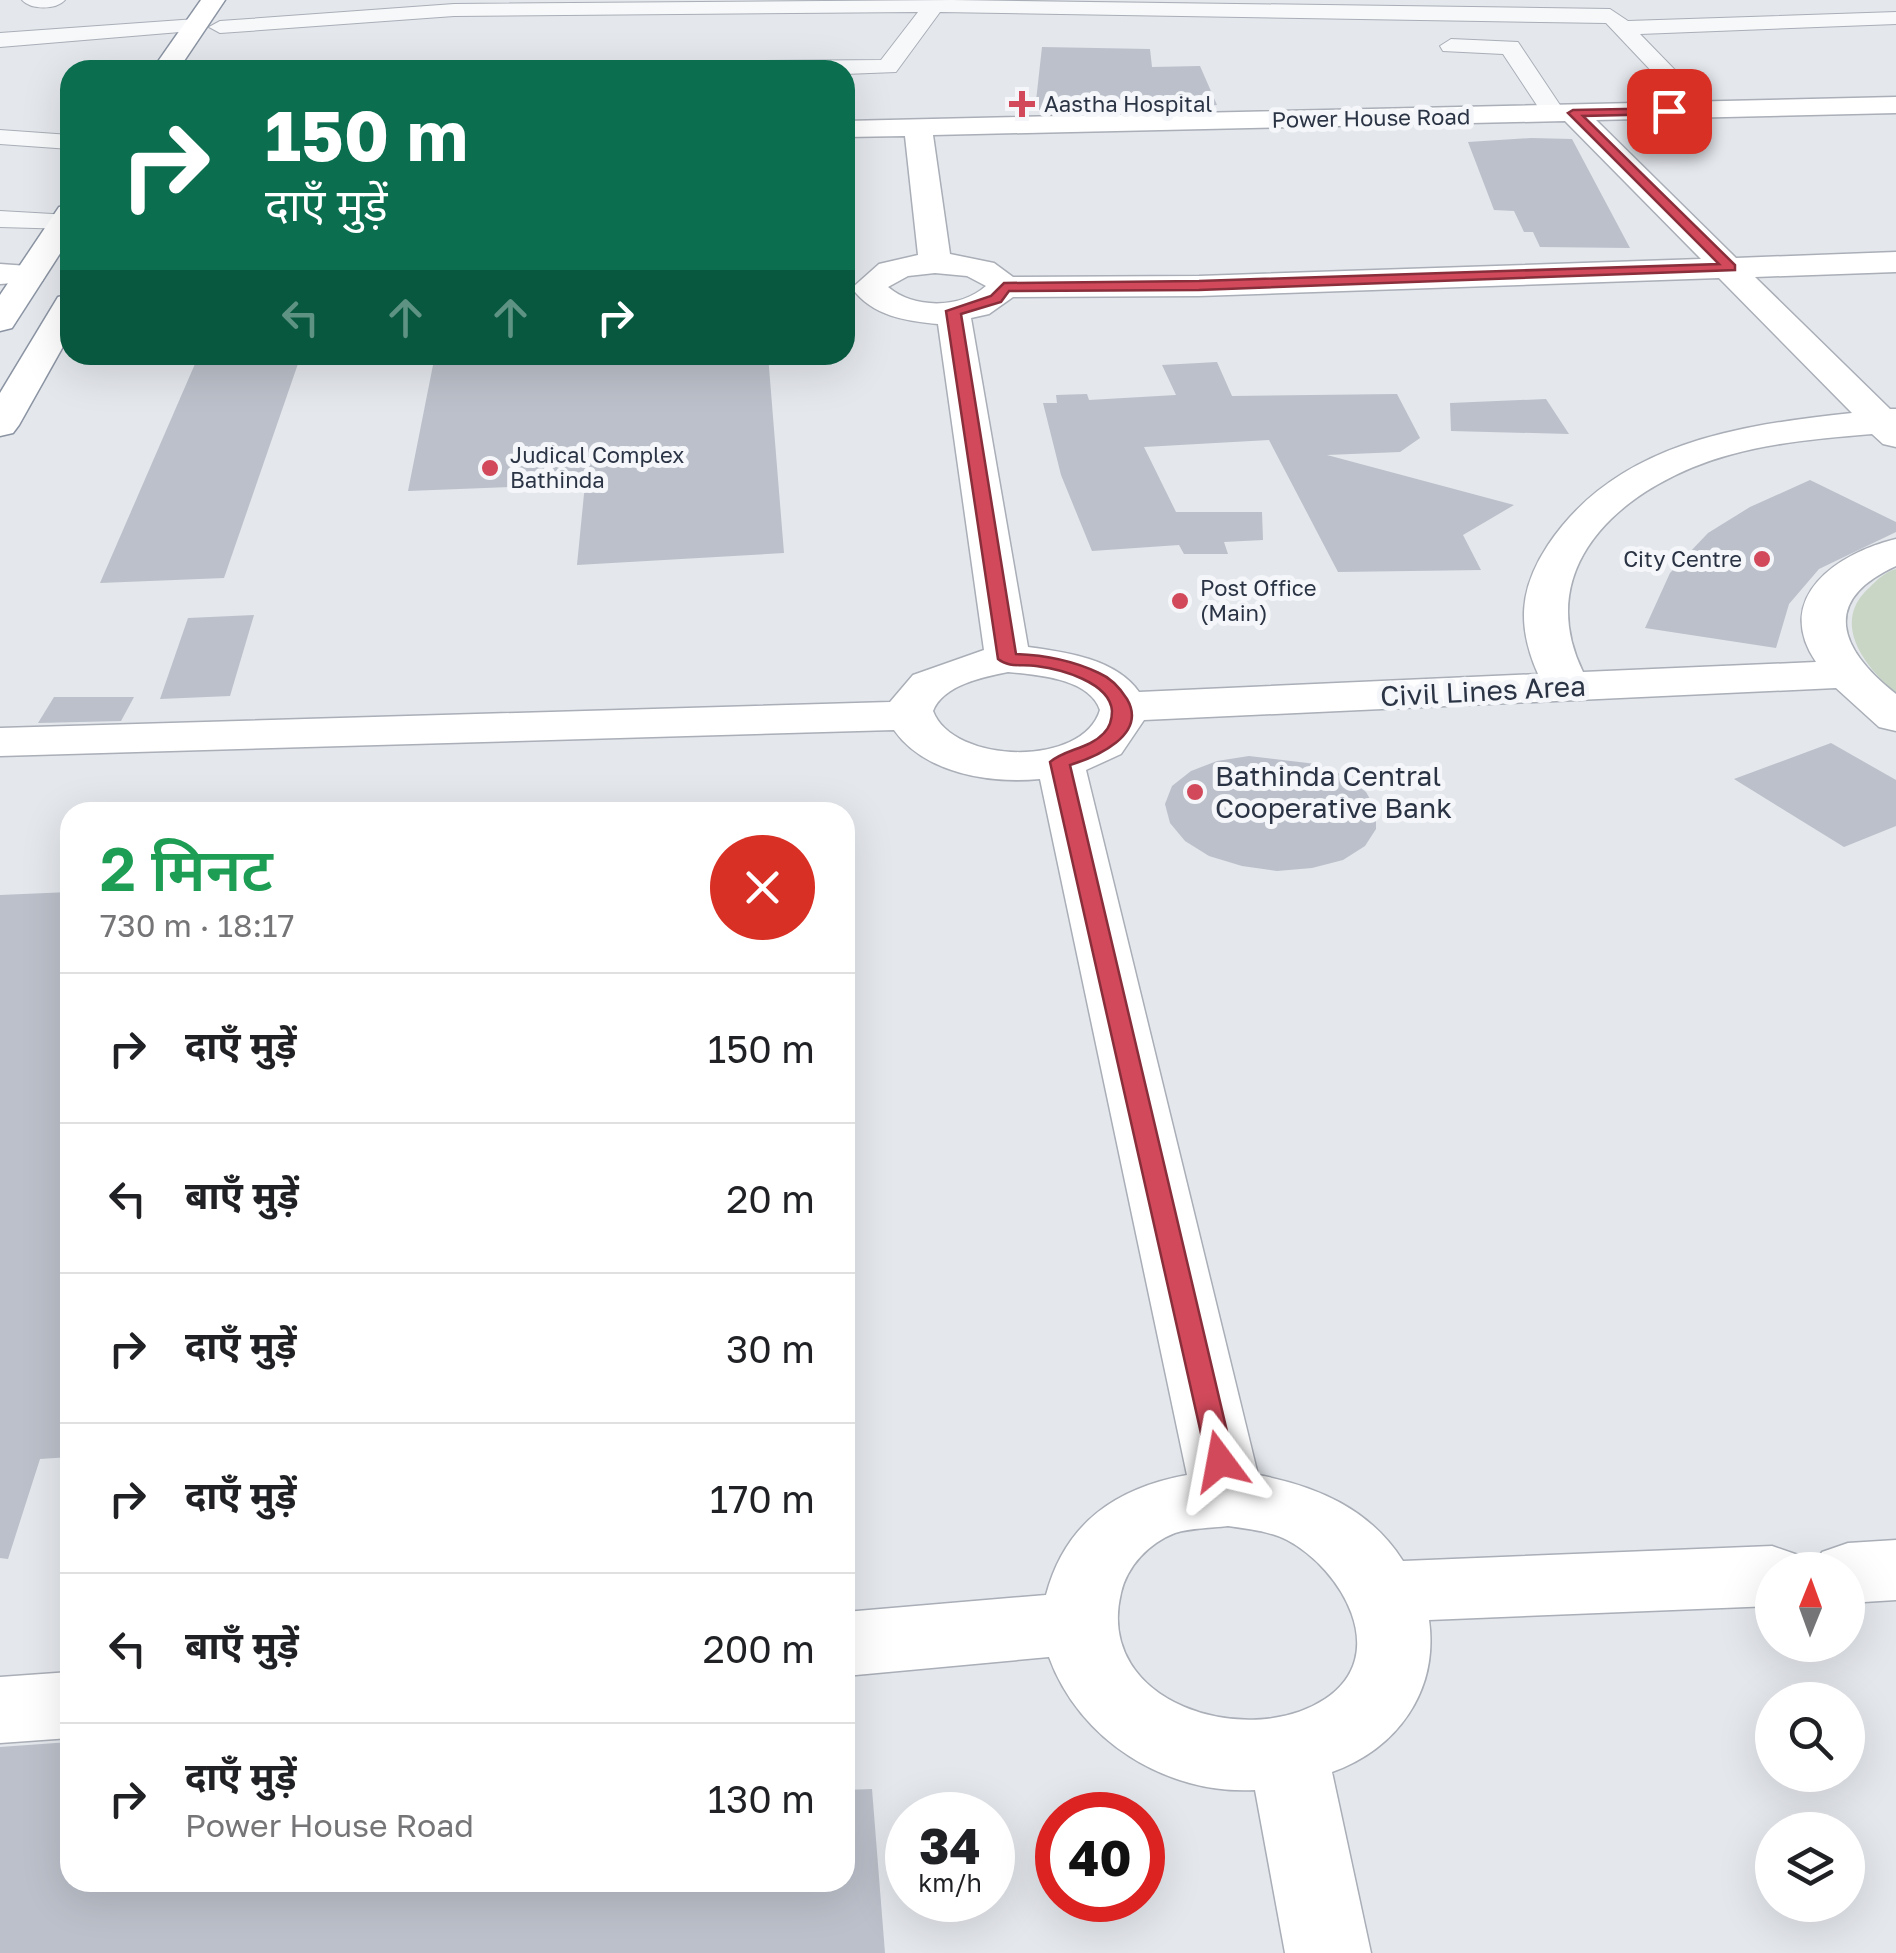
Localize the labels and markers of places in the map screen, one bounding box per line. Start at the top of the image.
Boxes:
pin [1627,69,1712,154]
place label: Aastha Hospital [1044,90,1212,117]
marker: Aastha Hospital [1009,91,1035,117]
place label: Judical Complex Bathinda [510,441,684,493]
marker: Judical Complex Bathinda [479,457,501,479]
place label: City Centre [1623,545,1742,572]
marker: City Centre [1751,548,1773,570]
place label: Post Office (Main) [1200,574,1317,626]
marker: Post Office (Main) [1169,590,1191,612]
place label: Bathinda Central Cooperative Bank [1215,759,1452,824]
marker: Bathinda Central Cooperative Bank [1184,781,1206,803]

